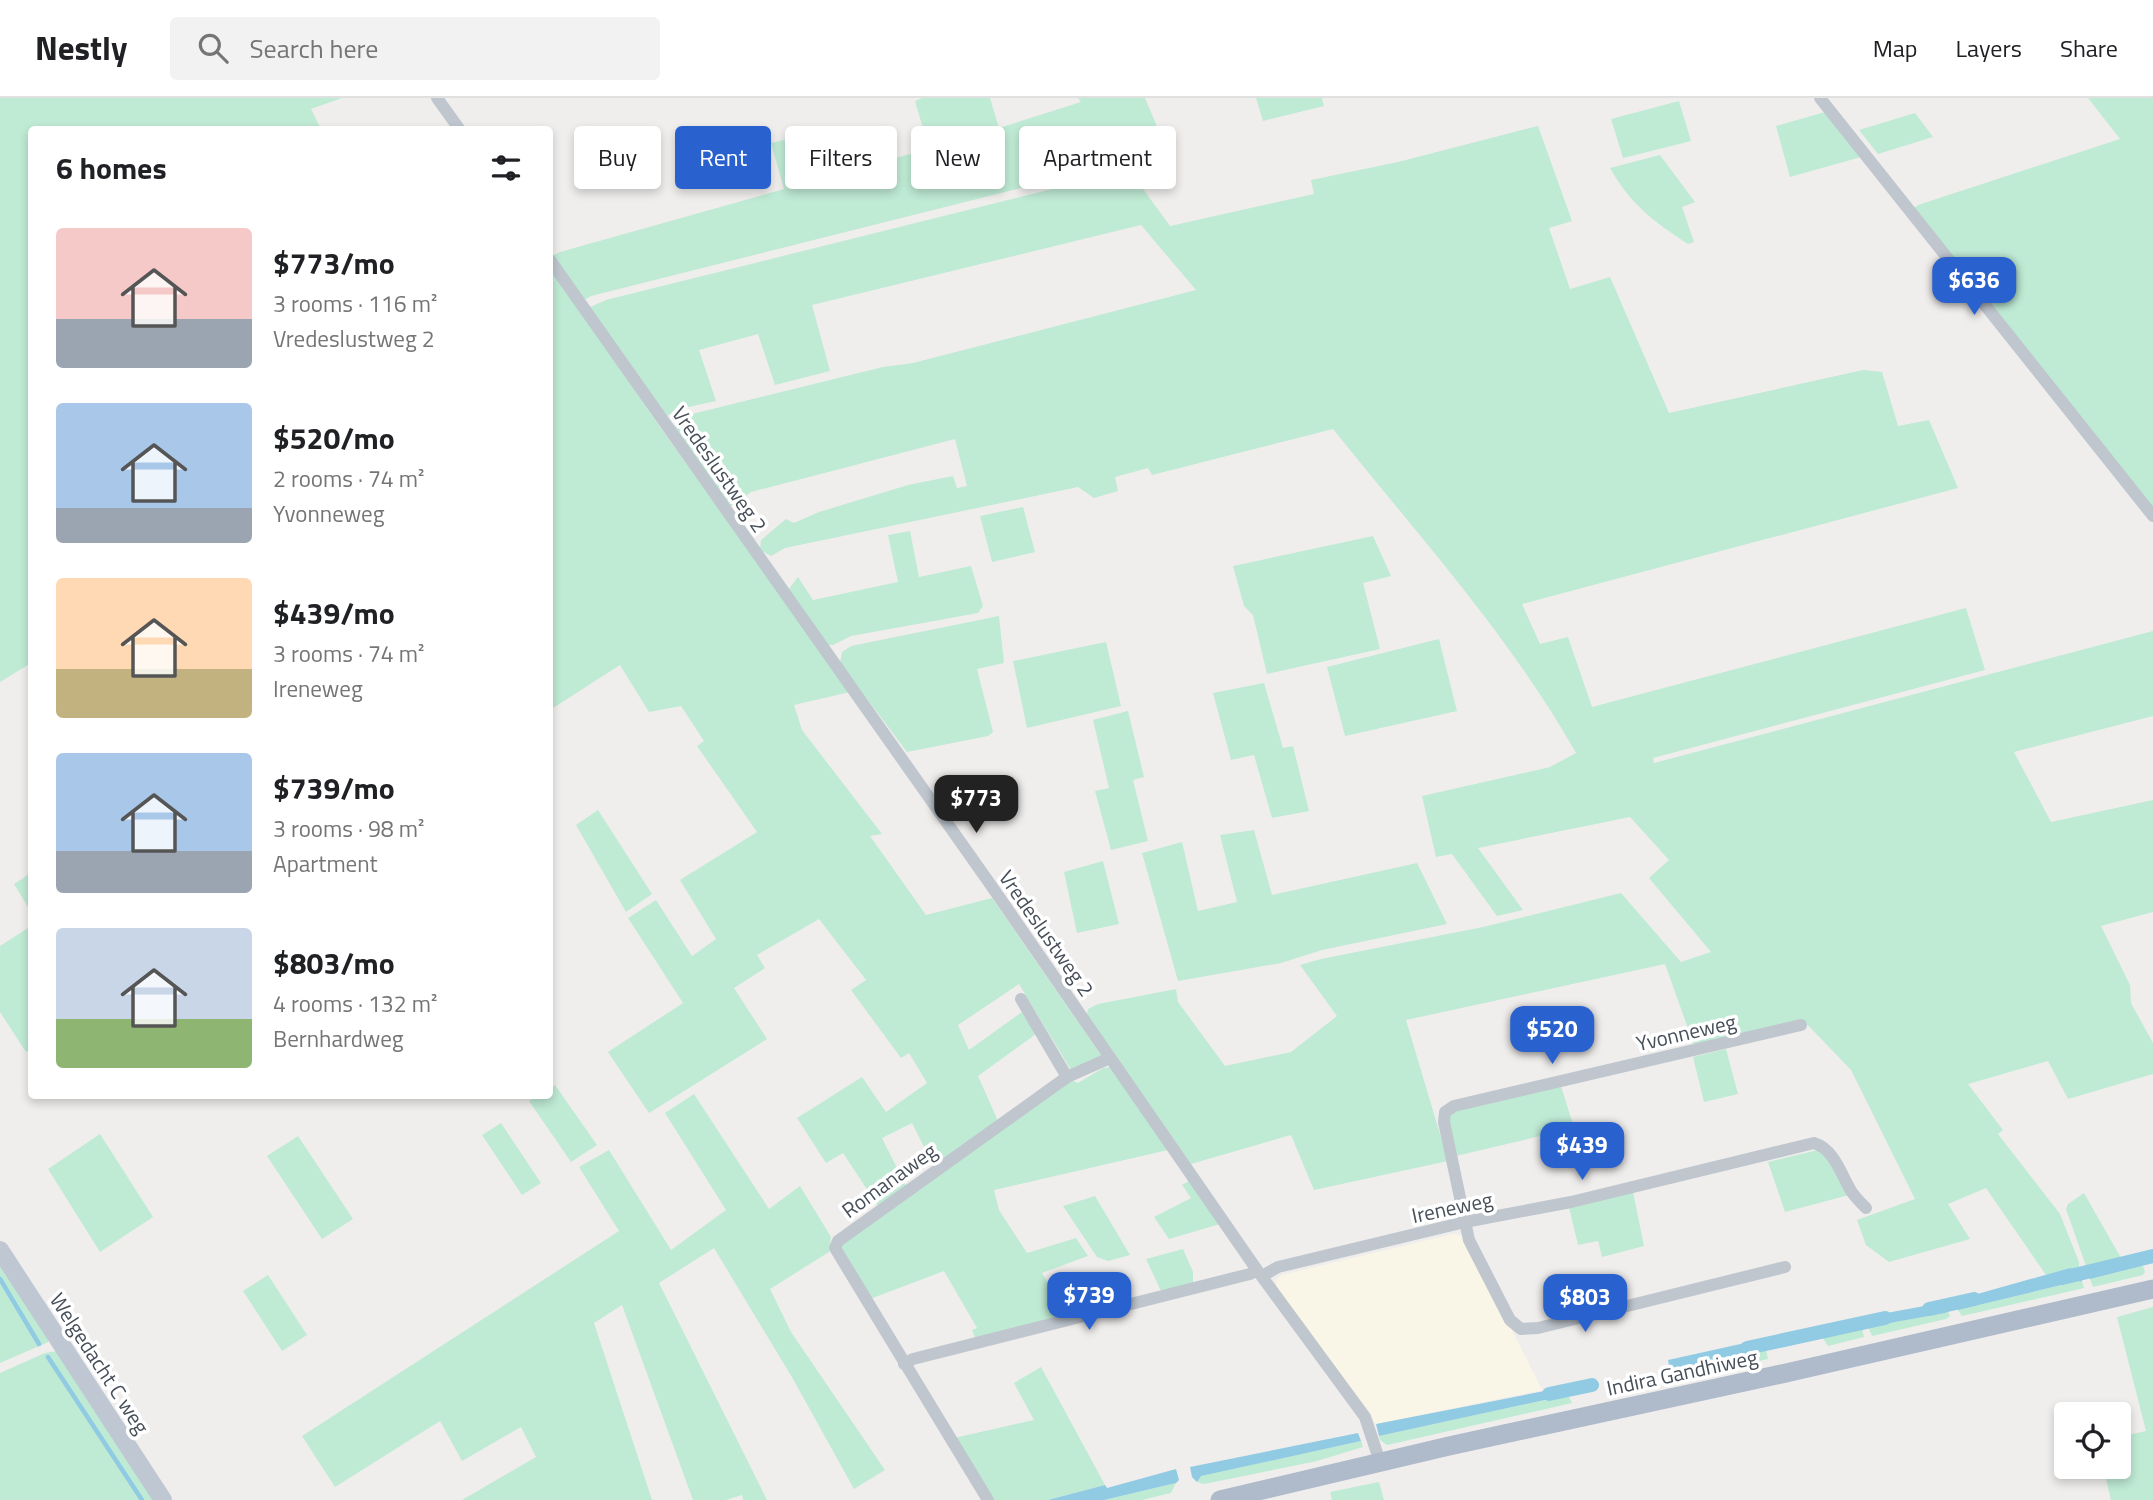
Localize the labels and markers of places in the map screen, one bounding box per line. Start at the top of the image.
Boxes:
pin: $636 [1933,258,2015,317]
pin: $773 [935,776,1017,835]
pin: $520 [1511,1006,1593,1066]
pin: $439 [1541,1122,1623,1182]
pin: $739 [1048,1272,1130,1332]
pin: $803 [1544,1274,1626,1334]

